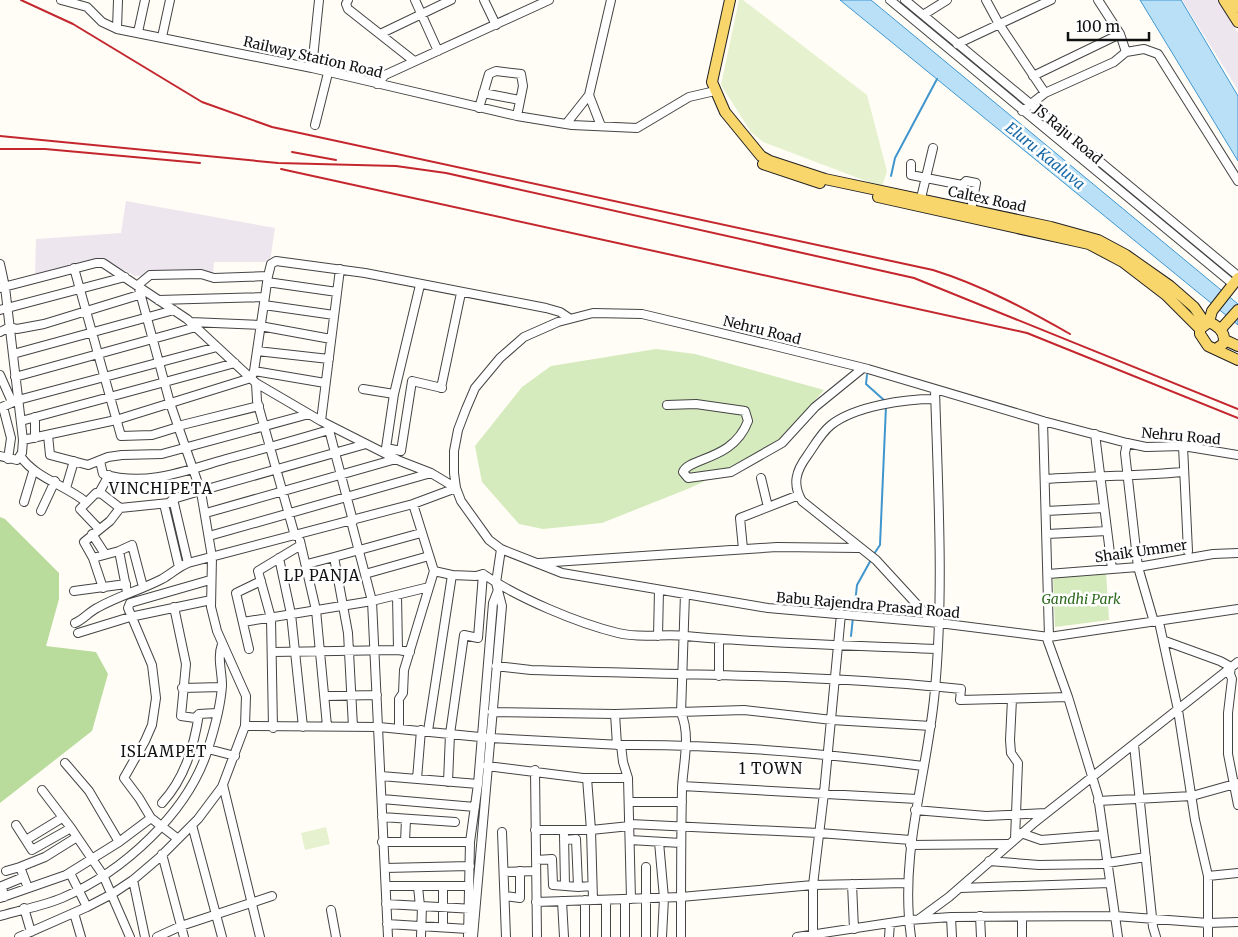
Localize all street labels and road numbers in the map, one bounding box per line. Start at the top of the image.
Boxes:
street label: Railway Station Road [242,32,385,82]
street label: JS Raju Road [1029,100,1106,168]
street label: Caltex Road [946,182,1028,216]
street label: Nehru Road [721,312,803,348]
street label: Nehru Road [1141,424,1222,448]
street label: Shaik Ummer [1094,536,1188,566]
street label: Babu Rajendra Prasad Road [775,588,961,622]

